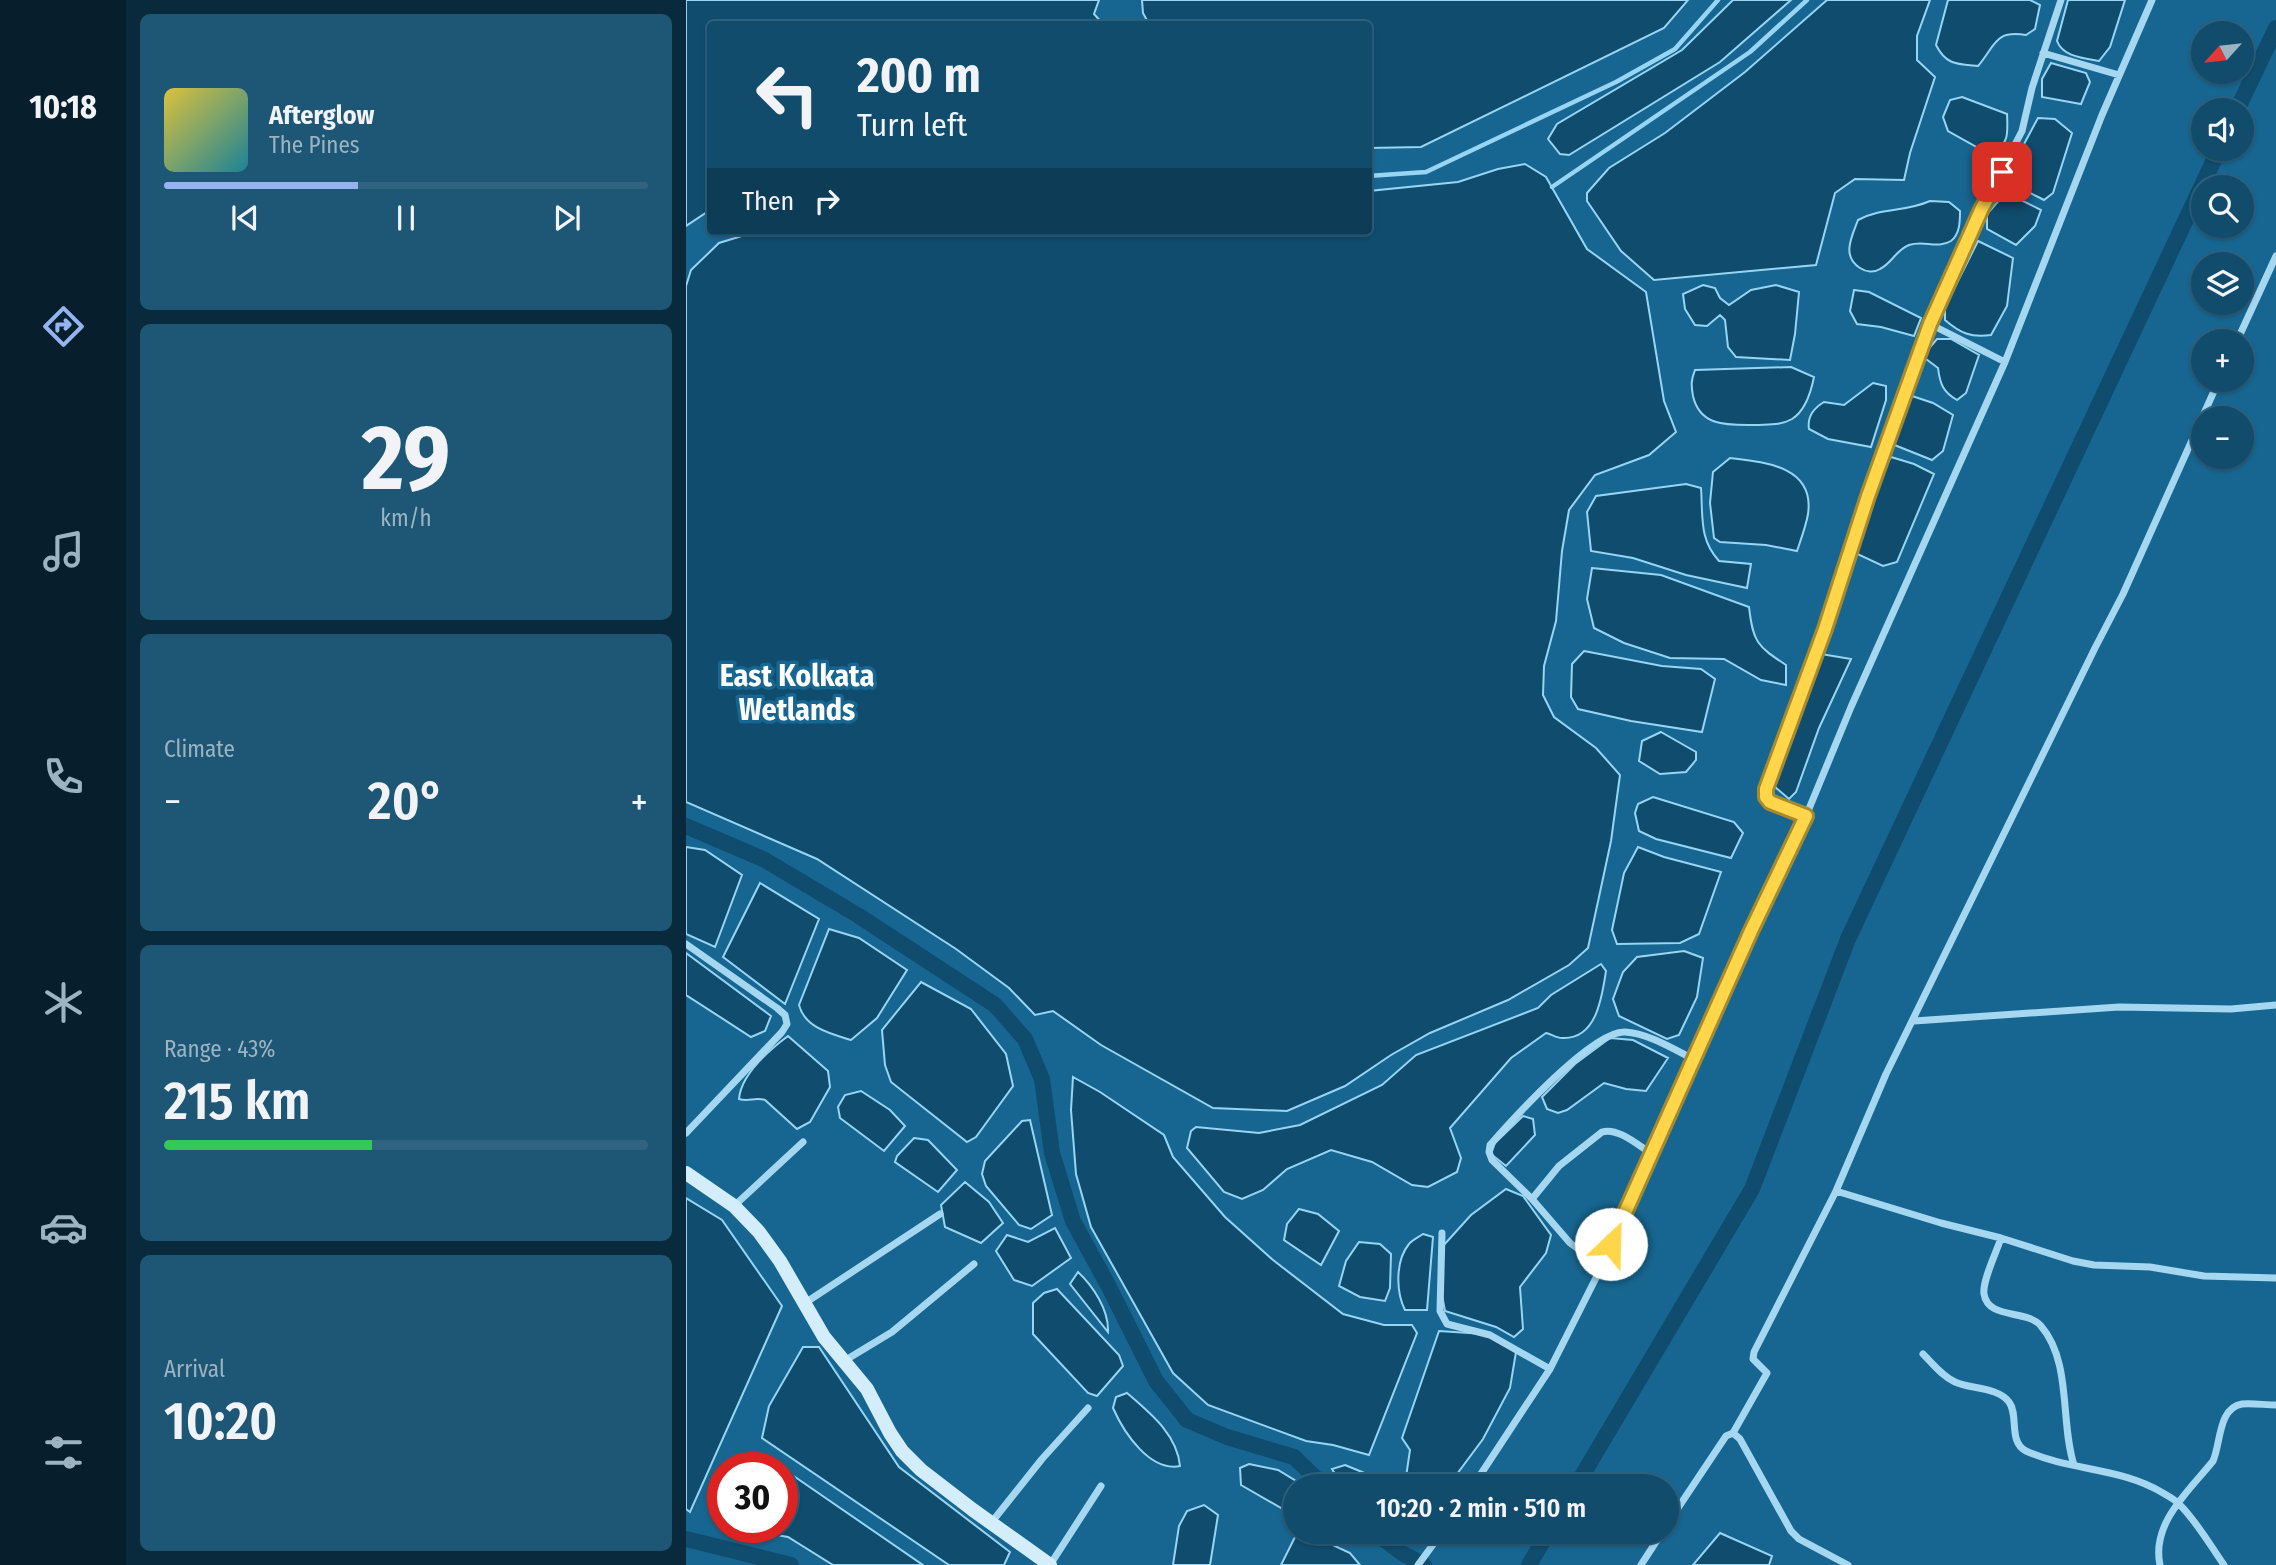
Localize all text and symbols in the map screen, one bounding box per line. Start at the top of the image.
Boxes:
north arrow [2191,21,2254,84]
map controls [2191,21,2254,469]
text: 200 m [857,46,981,105]
icon: left [742,49,833,140]
text: 10:18 [29,88,97,126]
button: sound [2191,98,2254,161]
text: Afterglow [269,100,374,131]
text: Turn left [857,106,967,144]
text: The Pines [269,131,360,159]
pin [1972,142,2032,202]
icon: arrive [1983,153,2021,191]
button: search [2191,175,2254,238]
icon: right [808,182,846,220]
text: Then [742,186,794,217]
icon: previous [226,199,264,237]
icon: pause [387,199,425,237]
icon: next [548,199,586,237]
button: layers [2191,252,2254,315]
icon: directions [39,302,88,351]
button: + [2191,329,2254,392]
text: 29 [362,404,450,513]
button: − [2191,406,2254,469]
text: km/h [380,504,432,532]
icon: music [39,527,88,576]
district label: East Kolkata Wetlands [720,658,874,728]
text: Climate [164,735,235,763]
icon: phone [39,752,88,801]
text: 20° [368,770,444,833]
text: − [164,779,181,825]
text: + [631,779,648,825]
icon: climate [39,978,88,1027]
text: Range · 43% [164,1035,276,1063]
text: 215 km [164,1070,310,1133]
icon: car [39,1203,88,1252]
position arrow [1574,1207,1648,1281]
text: Arrival [164,1355,225,1383]
text: 10:20 [164,1390,277,1453]
icon: filters [39,1428,88,1477]
speed limit sign: 30 [707,1452,798,1543]
text: 10:20 · 2 min · 510 m [1376,1493,1586,1524]

